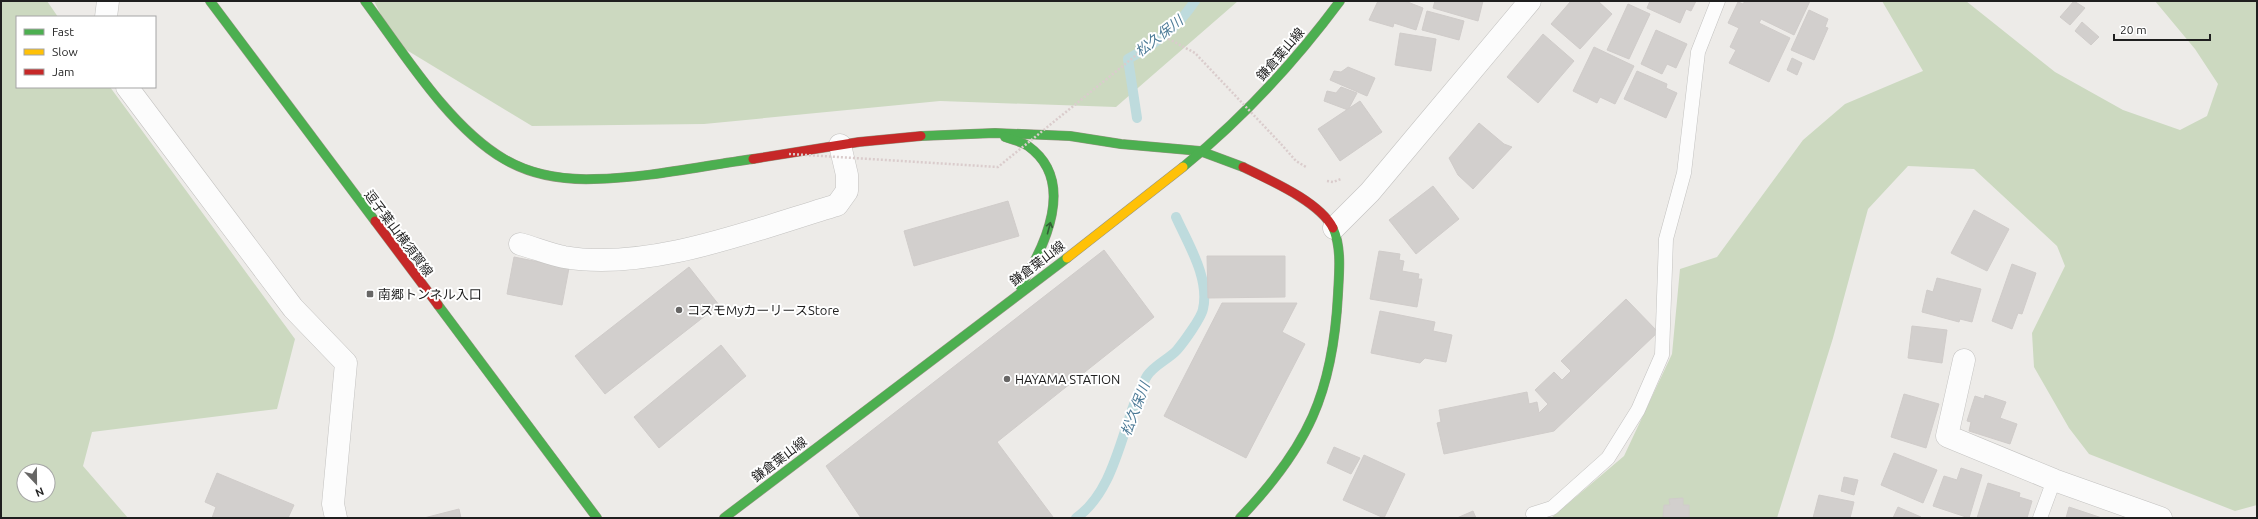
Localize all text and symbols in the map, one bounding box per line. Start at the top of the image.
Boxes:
water label: 松久保川 [1132,11,1188,60]
legend [16,16,156,88]
scale bar [2114,16,2210,42]
text: 20 m [2120,23,2147,36]
text: Fast [52,25,74,38]
street label: 鎌倉葉山線 [1253,25,1307,83]
text: Slow [52,45,78,58]
text: Jam [52,65,74,78]
street label: 逗子葉山横須賀線 [362,187,436,279]
one-way arrow [1046,222,1054,235]
street label: 鎌倉葉山線 [1007,238,1067,288]
place label: 南郷トンネル入口 [378,287,482,301]
marker: 南郷トンネル入口 [365,289,375,299]
place label: コスモMyカーリースStore [687,303,840,317]
marker: コスモMyカーリースStore [674,305,684,315]
place label: HAYAMA STATION [1015,372,1120,386]
marker: HAYAMA STATION [1002,374,1012,384]
water label: 松久保川 [1117,378,1153,438]
street label: 鎌倉葉山線 [749,434,809,484]
north arrow [16,463,56,503]
text: N [34,485,46,499]

